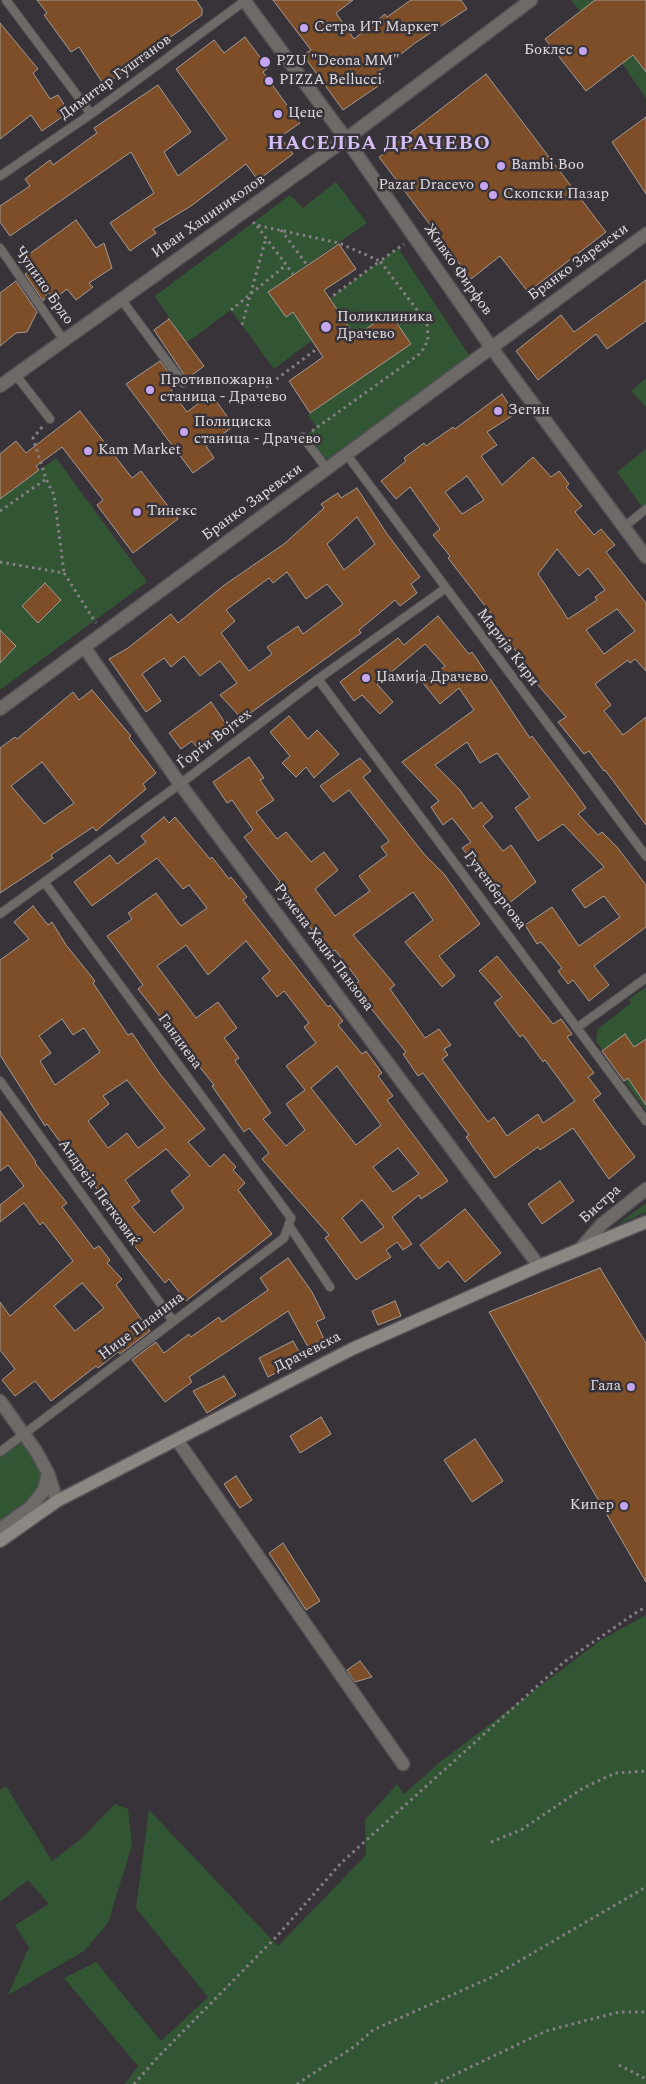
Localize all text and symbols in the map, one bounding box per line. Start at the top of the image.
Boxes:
place label: Сетра ИТ Маркет [314,19,438,37]
marker: Сетра ИТ Маркет [298,22,310,34]
street label: Димитар Гуштанов [57,31,175,125]
place label: Боклес [524,42,573,60]
marker: Боклес [577,45,589,57]
place label: PZU "Deona MM" [276,53,400,71]
marker: PZU "Deona MM" [258,55,272,69]
place label: PIZZA Bellucci [279,72,382,90]
marker: PIZZA Bellucci [263,75,275,87]
place label: Цеце [288,105,323,123]
marker: Цеце [272,108,284,120]
district label: НАСЕЛБА ДРАЧЕВО [265,133,493,157]
place label: Bambi Boo [511,157,584,175]
marker: Bambi Boo [495,160,507,172]
street label: Иван Хаџиниколов [149,171,269,263]
place label: Pazar Dracevo [378,177,474,195]
marker: Pazar Dracevo [478,180,490,192]
place label: Скопски Пазар [503,186,609,204]
marker: Скопски Пазар [487,189,499,201]
street label: Живко Фирфов [419,221,495,319]
street label: Бранко Заревски [525,221,633,305]
street label: Чупино Брдо [9,243,77,329]
place label: Поликлиника Драчево [337,309,433,344]
marker: Поликлиника Драчево [319,320,333,334]
place label: Противпожарна станица - Драчево [160,372,287,407]
marker: Противпожарна станица - Драчево [144,384,156,396]
place label: Зегин [508,402,550,420]
marker: Зегин [492,405,504,417]
place label: Полициска станица - Драчево [194,414,321,449]
marker: Полициска станица - Драчево [178,426,190,438]
place label: Kam Market [98,442,181,460]
marker: Kam Market [82,445,94,457]
street label: Бранко Заревски [199,461,307,545]
place label: Тинекс [147,503,197,521]
marker: Тинекс [131,506,143,518]
street label: Марија Кири [472,606,542,690]
place label: Џамија Драчево [376,669,488,687]
marker: Џамија Драчево [360,672,372,684]
street label: Ѓорѓи Војтех [174,706,256,774]
street label: Гутенбергова [459,848,529,934]
street label: Румена Хаџи-Панзова [269,881,377,1015]
street label: Гандиева [153,1011,205,1073]
street label: Андреја Петковиќ [53,1136,143,1250]
street label: Бистра [577,1182,625,1228]
street label: Ниџе Планина [96,1289,188,1365]
street label: Драчевска [272,1329,344,1377]
place label: Гала [590,1378,621,1396]
marker: Гала [625,1381,637,1393]
place label: Кипер [570,1497,614,1515]
marker: Кипер [618,1500,630,1512]

